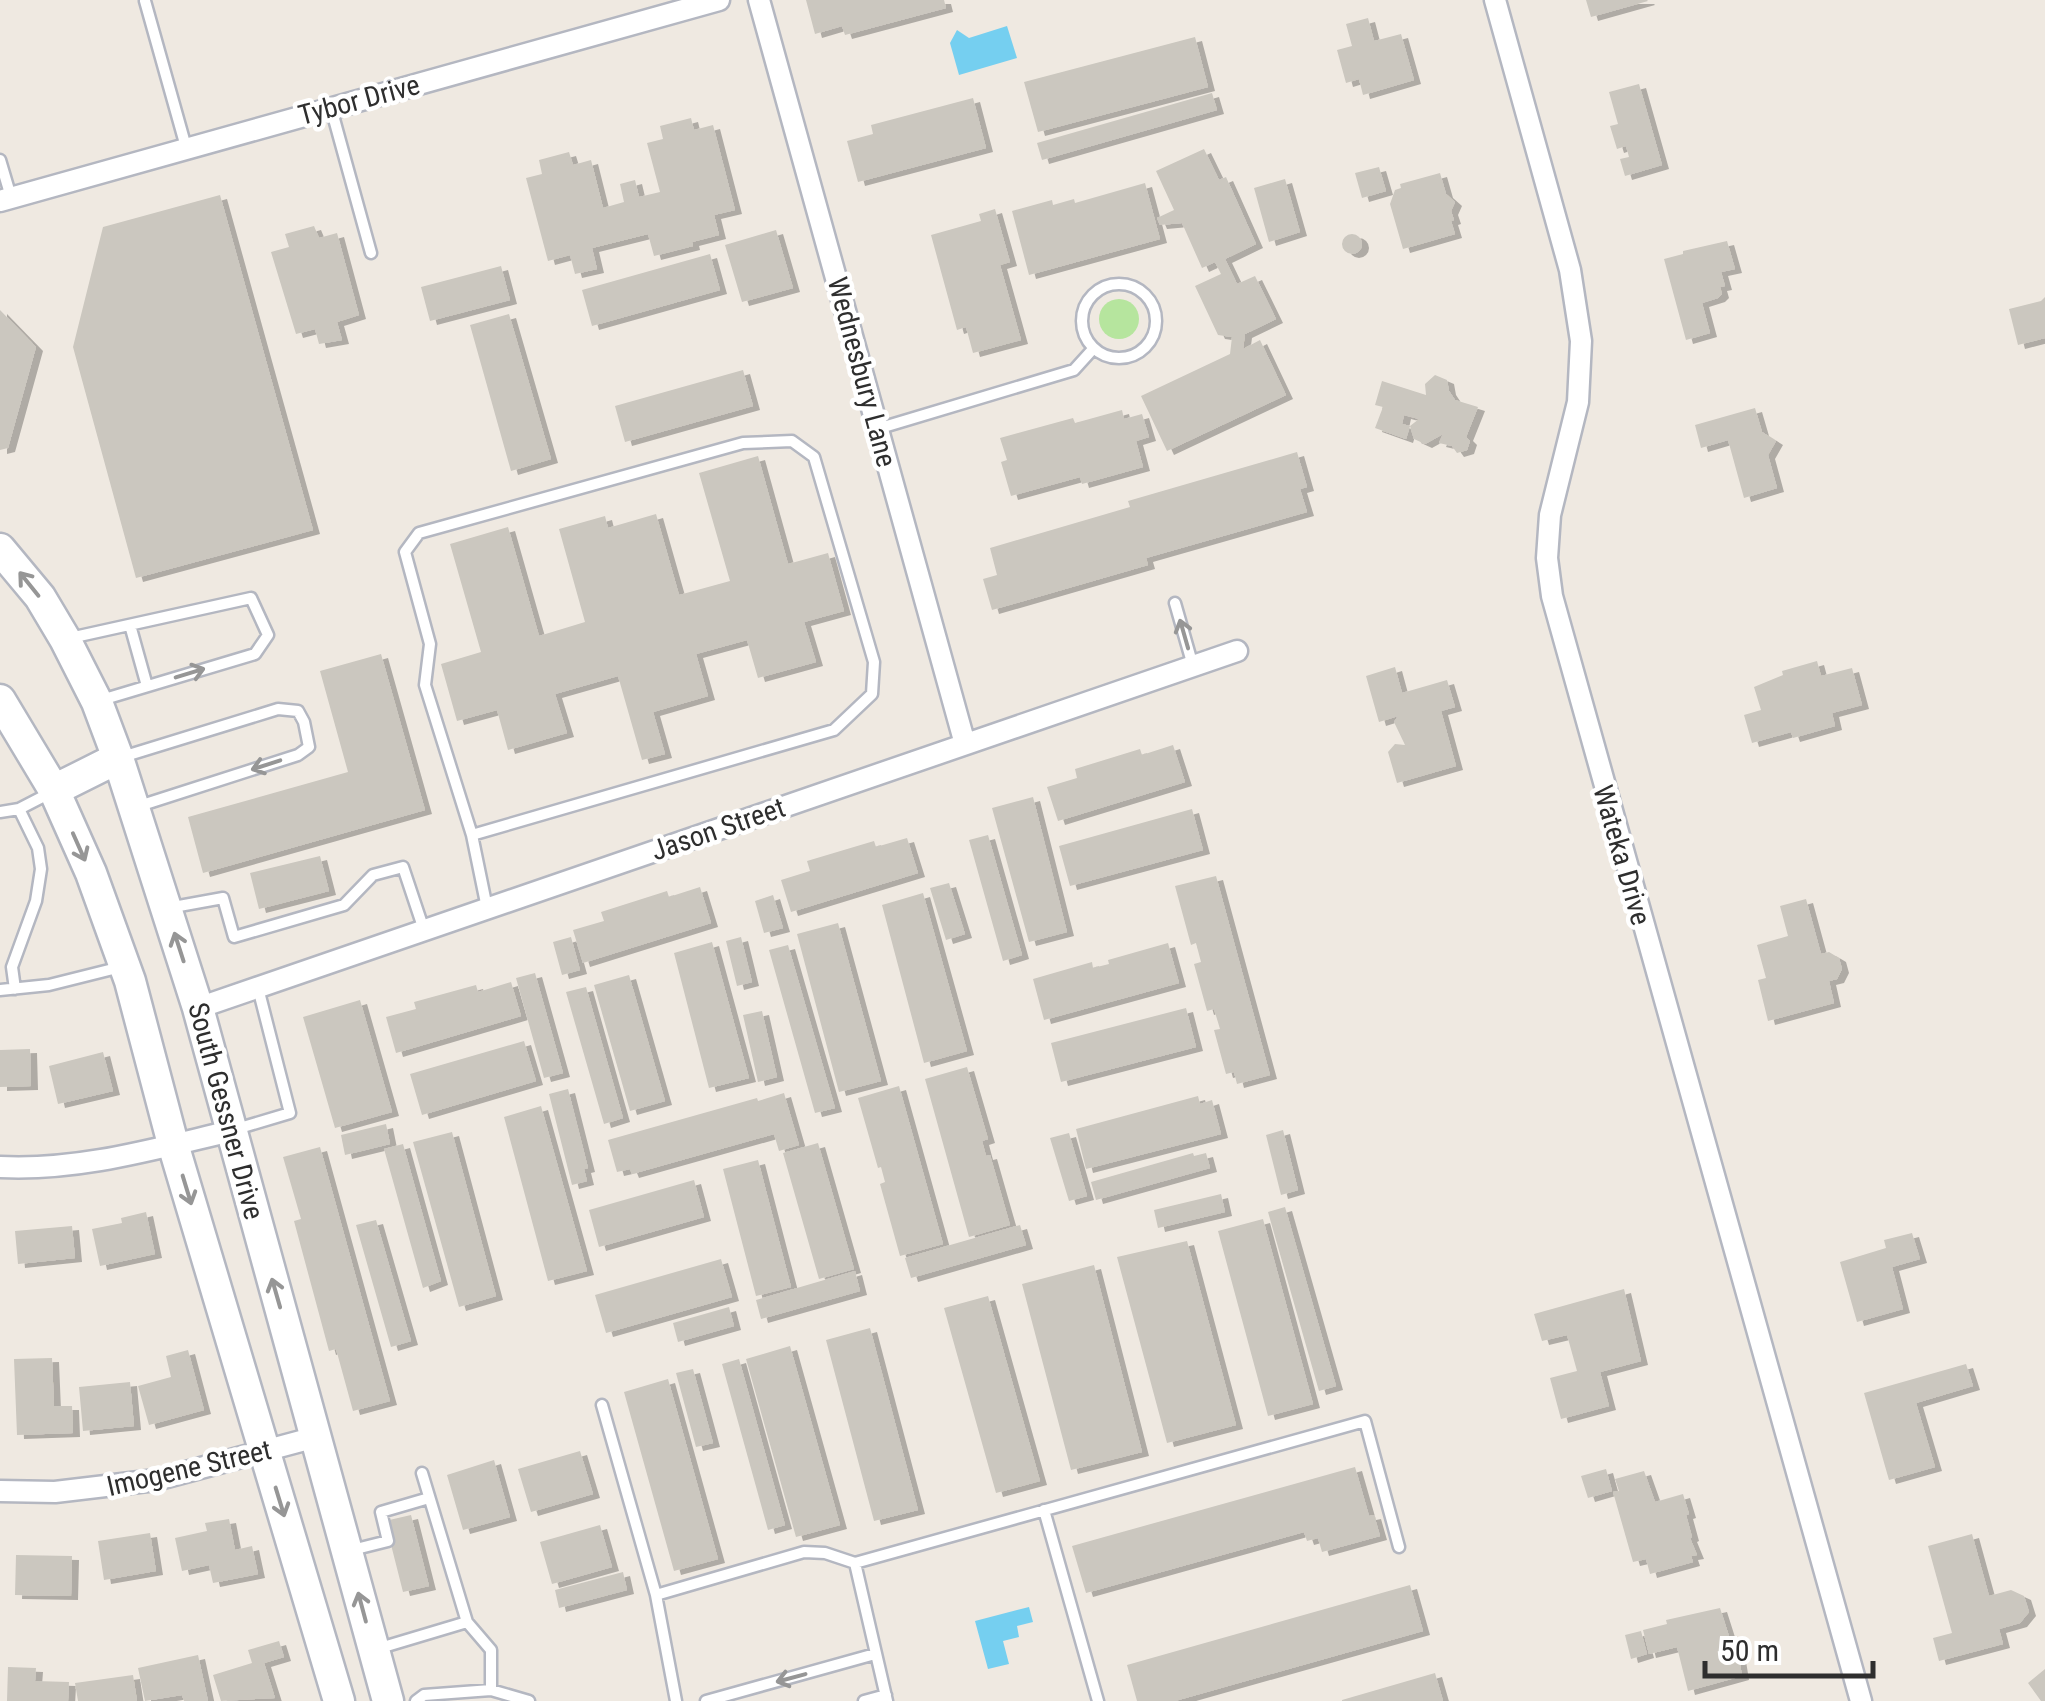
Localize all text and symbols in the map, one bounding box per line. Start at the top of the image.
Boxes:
street label: Tybor Drive [295,68,423,132]
street label: Wednesbury Lane [821,274,903,470]
one-way arrow [19,571,40,598]
one-way arrow [1174,619,1192,651]
one-way arrow [174,663,206,681]
one-way arrow [251,758,283,776]
street label: Wateka Drive [1586,781,1658,929]
street label: Jason Street [647,791,789,867]
one-way arrow [71,831,89,862]
one-way arrow [168,932,186,963]
street label: South Gessner Drive [181,999,271,1223]
one-way arrow [179,1174,197,1205]
one-way arrow [266,1278,284,1310]
street label: Imogene Street [104,1433,274,1503]
one-way arrow [272,1485,290,1517]
one-way arrow [352,1592,371,1623]
scale bar [1705,1616,1872,1678]
text: 50 m [1720,1633,1779,1668]
one-way arrow [775,1669,807,1688]

